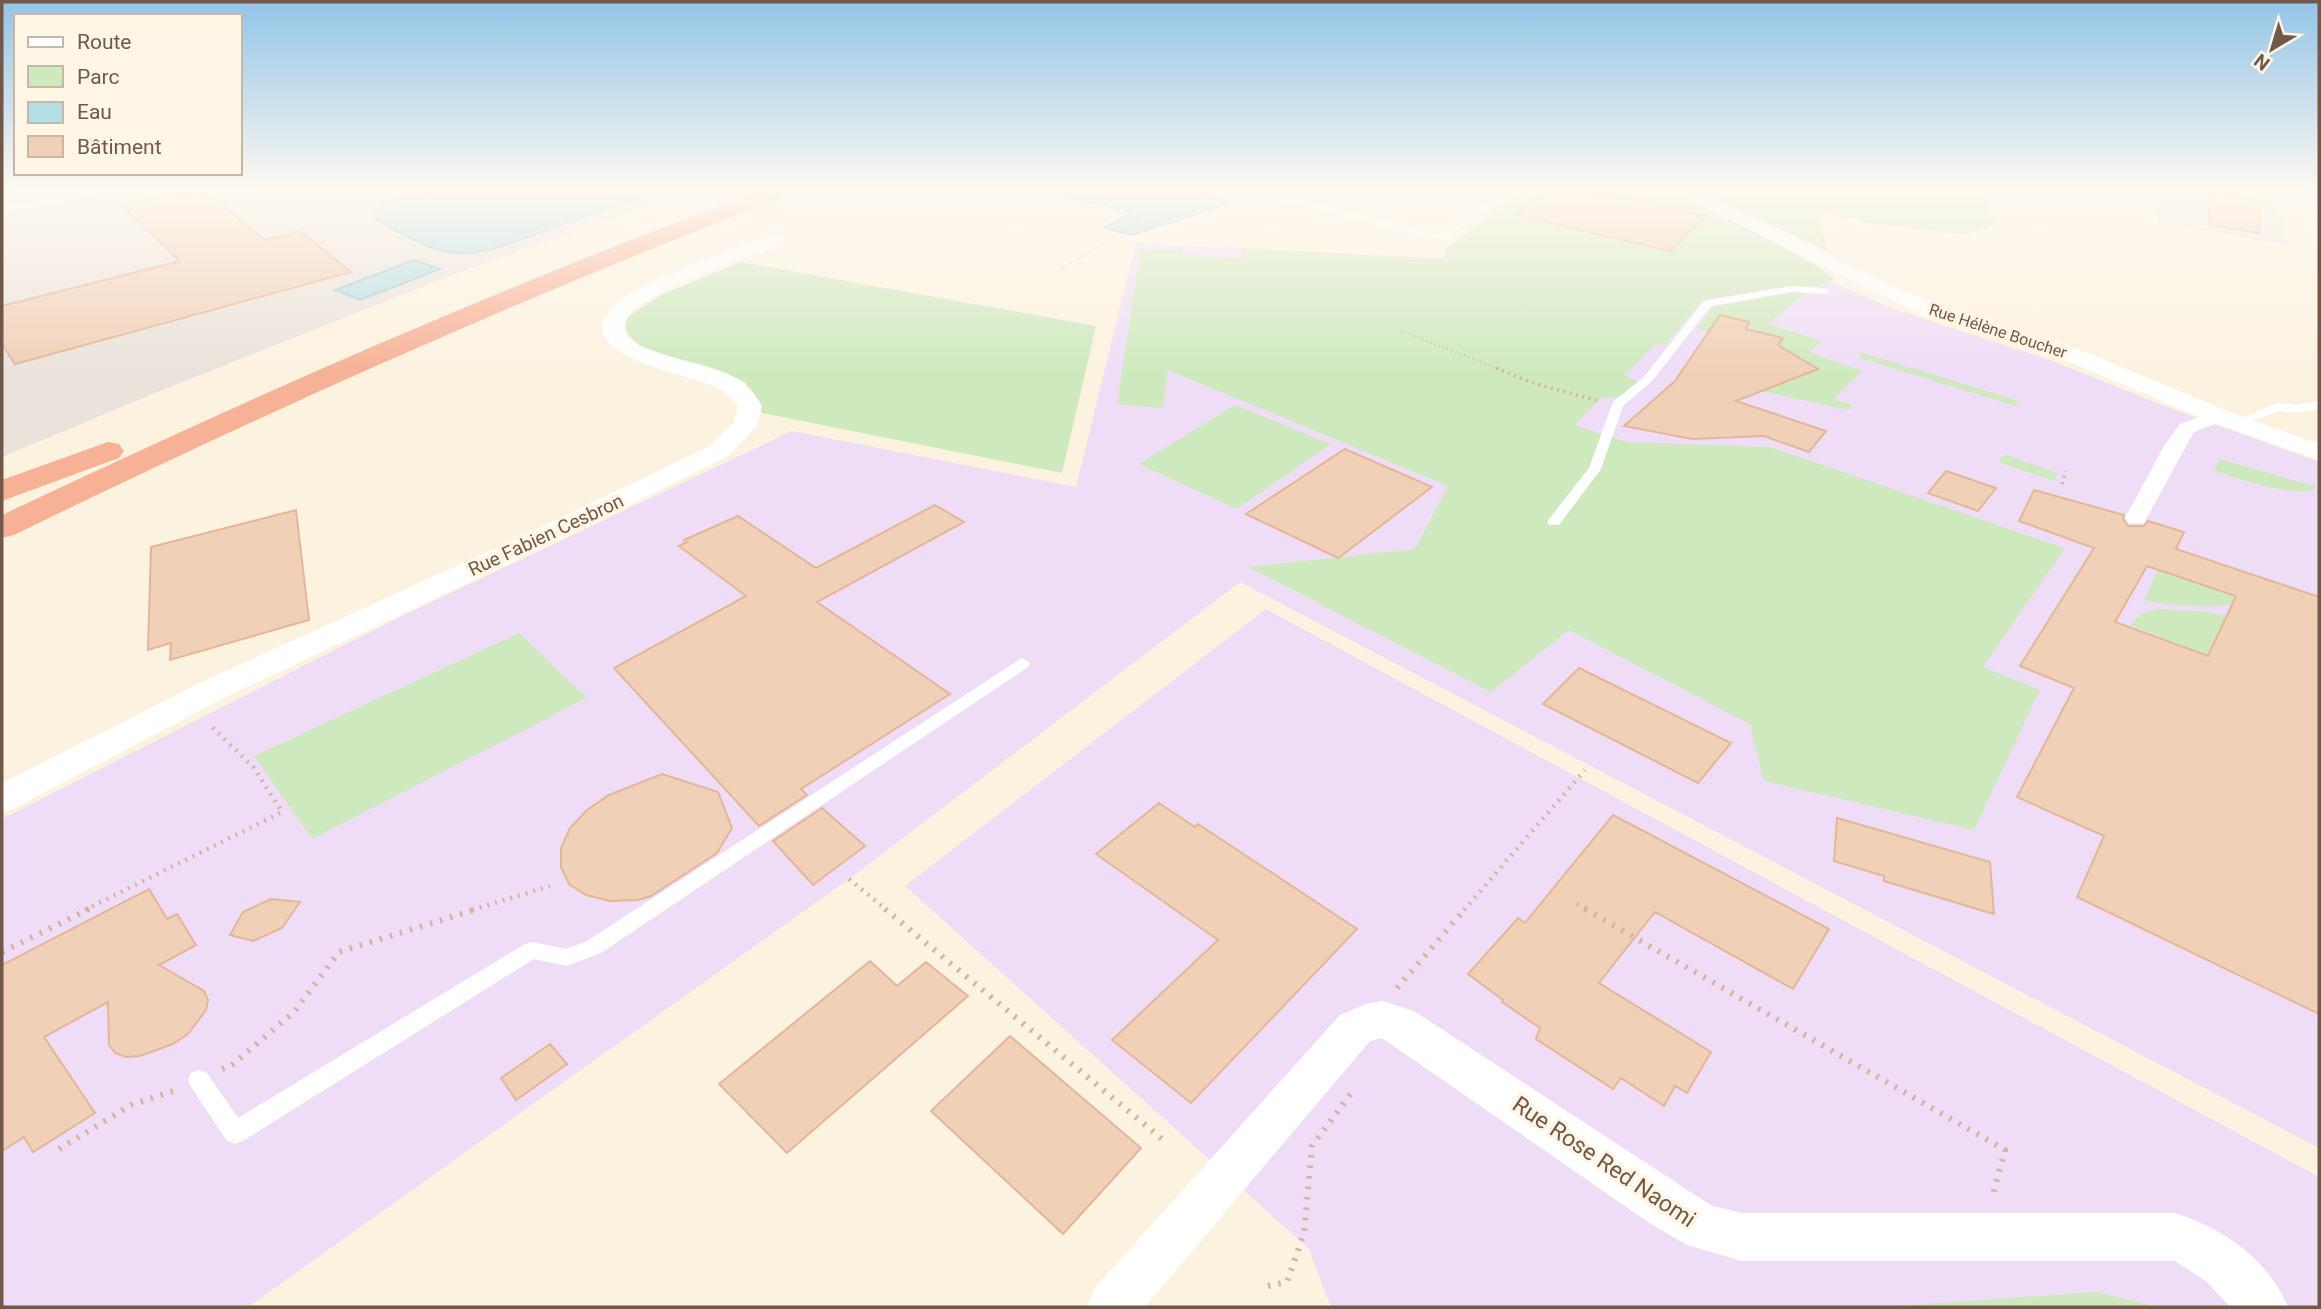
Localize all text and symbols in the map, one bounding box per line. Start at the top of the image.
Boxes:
legend [14,14,242,175]
north arrow [2237,14,2307,84]
text: Route [77,30,132,54]
text: N [2249,49,2274,75]
text: Parc [77,65,119,89]
text: Eau [77,100,112,124]
text: Bâtiment [77,135,162,159]
street label: Rue Hélène Boucher [1927,300,2070,362]
street label: Rue Fabien Cesbron [465,489,627,581]
street label: Rue Rose Red Naomi [1507,1091,1701,1233]

